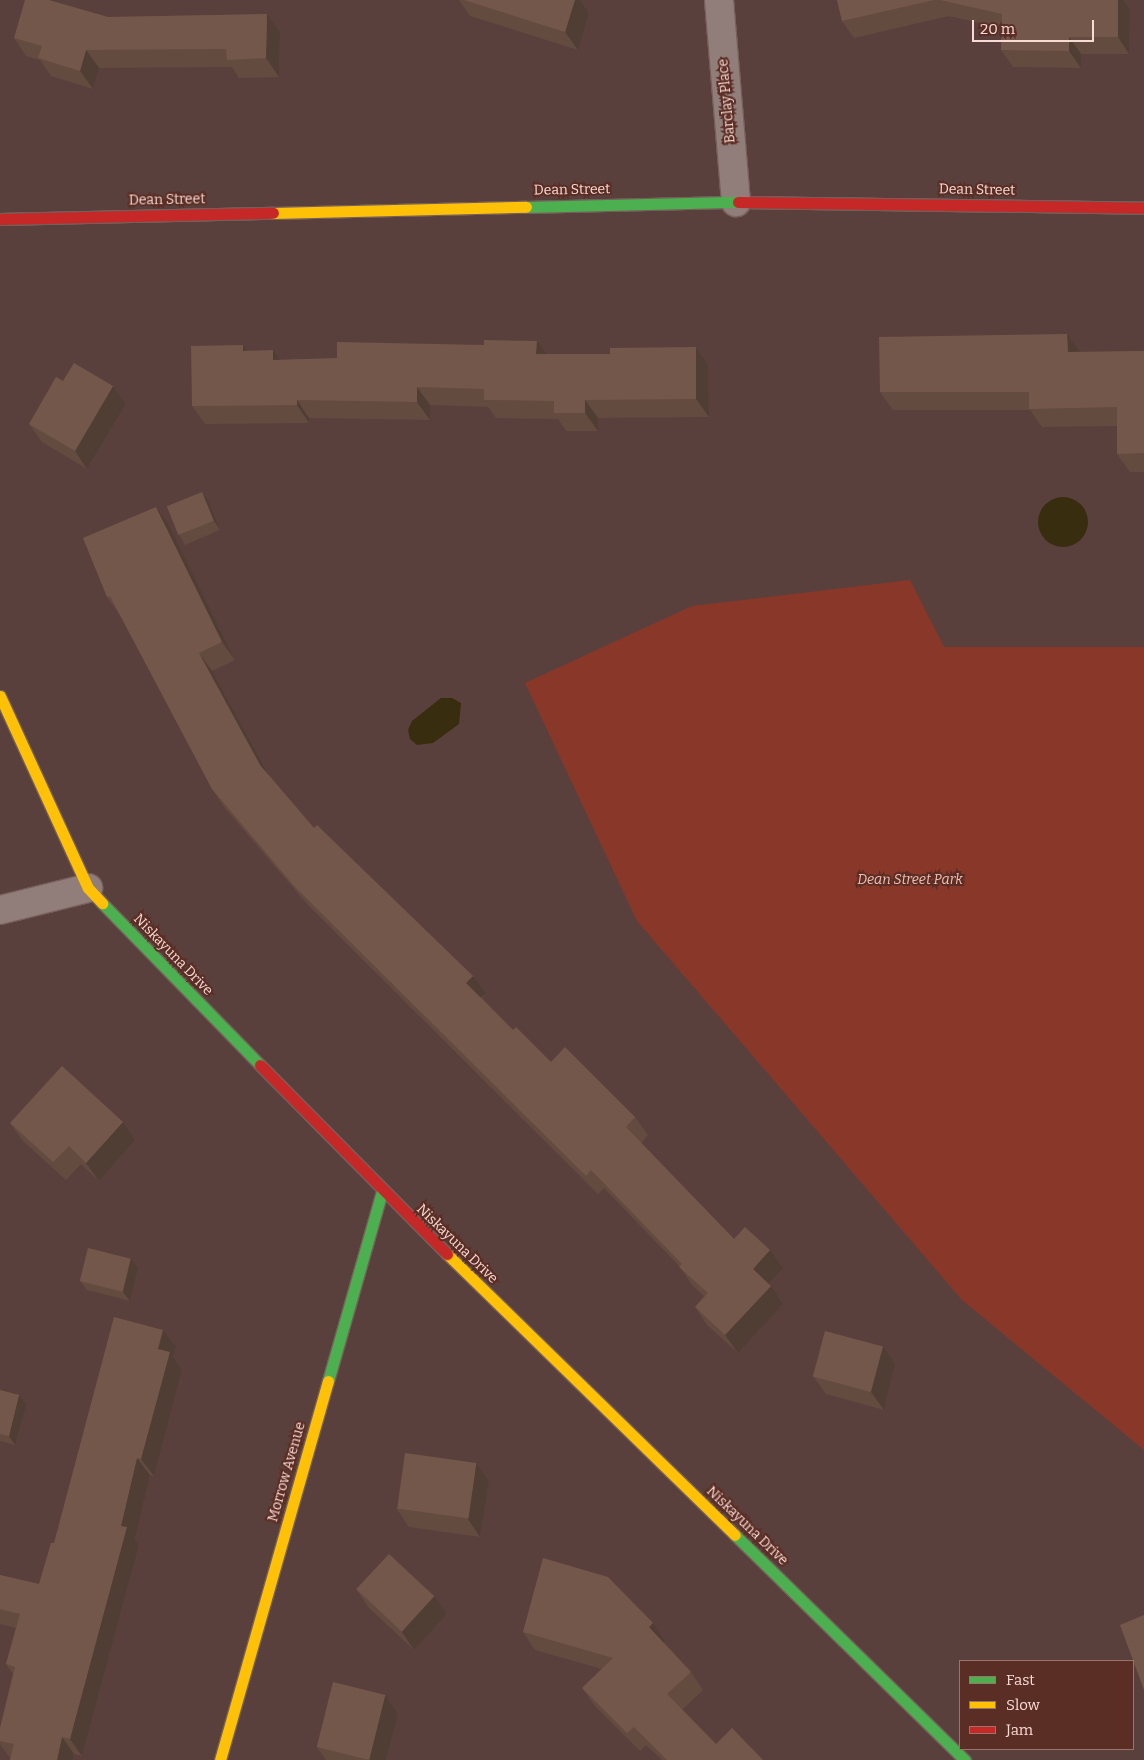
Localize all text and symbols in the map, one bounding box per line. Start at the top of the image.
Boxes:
scale bar [974,10,1096,42]
text: 20 m [980,20,1015,38]
street label: Barclay Place [715,58,739,144]
street label: Dean Street [534,181,610,199]
street label: Dean Street [939,181,1015,199]
street label: Dean Street [129,191,205,209]
park label: Dean Street Park [857,872,963,888]
street label: Niskayuna Drive [130,911,216,999]
street label: Niskayuna Drive [413,1201,501,1287]
street label: Morrow Avenue [265,1420,309,1524]
street label: Niskayuna Drive [703,1483,791,1569]
legend [959,1660,1134,1750]
text: Fast [1006,1671,1035,1689]
text: Slow [1006,1696,1040,1714]
text: Jam [1006,1721,1033,1739]

